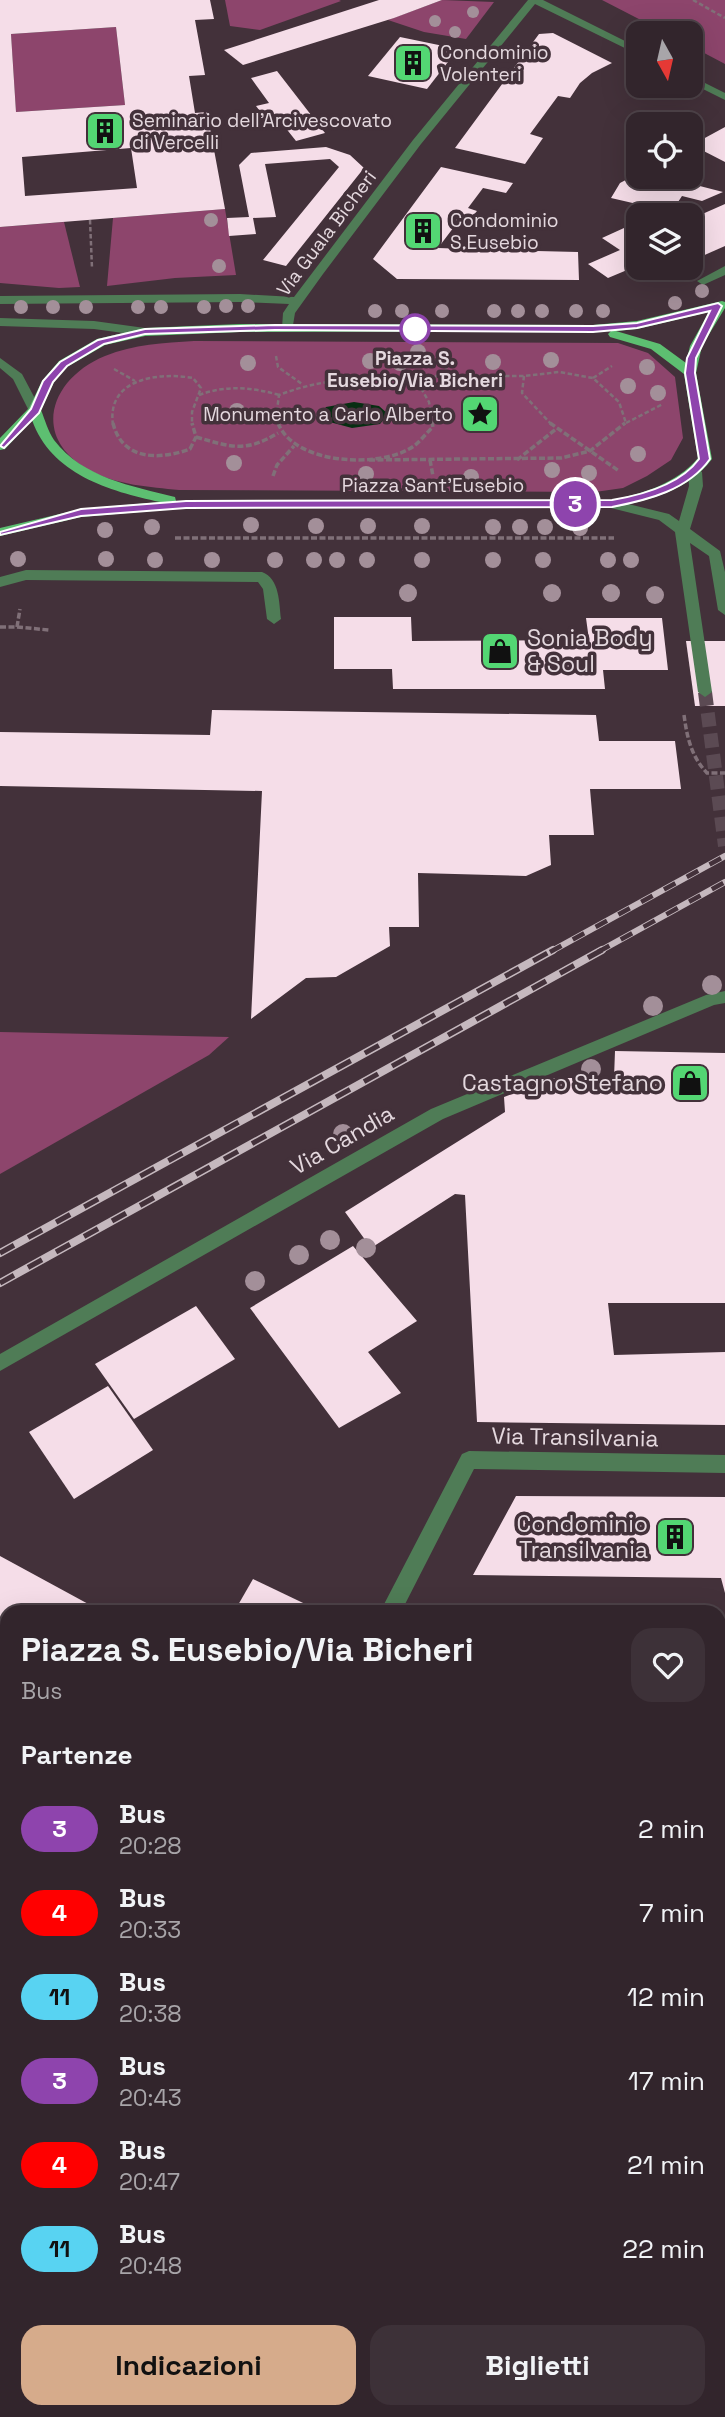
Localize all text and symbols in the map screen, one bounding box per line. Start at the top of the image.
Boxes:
north arrow [626,21,704,98]
map controls [626,21,703,280]
place label: Condominio Volenteri [440,40,549,87]
building icon: Condominio Volenteri [392,42,434,84]
place label: Seminario dell'Arcivescovato di Vercelli [132,108,392,155]
building icon: Seminario dell'Arcivescovato di Vercelli [84,110,126,152]
button: locate [626,112,703,189]
street label: Via Guala Bicheri [271,165,382,301]
button: layers [626,203,703,280]
place label: Condominio S.Eusebio [450,208,559,255]
building icon: Condominio S.Eusebio [402,210,444,252]
marker: Piazza S. Eusebio/Via Bicheri [400,314,430,344]
place label: Piazza S. Eusebio/Via Bicheri [327,346,503,393]
place icon: Monumento a Carlo Alberto [459,393,501,435]
place label: Monumento a Carlo Alberto [203,402,453,427]
street label: Piazza Sant'Eusebio [342,473,524,498]
line badge: 3 [552,481,598,527]
text: 3 [568,488,582,519]
place label: Sonia Body & Soul [527,623,653,679]
shop icon: Sonia Body & Soul [479,630,521,672]
shop icon: Castagno Stefano [669,1062,711,1104]
place label: Castagno Stefano [462,1068,663,1098]
street label: Via Candia [285,1098,399,1182]
street label: Via Transilvania [491,1421,659,1453]
place label: Condominio Transilvania [517,1509,648,1565]
building icon: Condominio Transilvania [654,1516,696,1558]
button: heart [631,1628,705,1702]
text: Piazza S. Eusebio/Via Bicheri [21,1629,474,1671]
text: Bus [21,1676,62,1706]
text: Partenze [21,1738,132,1772]
text: Bus [119,1797,166,1831]
text: 2 min [638,1812,705,1846]
text: 3 [52,1813,67,1844]
text: 20:28 [119,1831,182,1861]
text: Bus [119,1881,166,1915]
text: 7 min [639,1896,705,1930]
text: 4 [52,1897,67,1928]
text: 20:33 [119,1915,181,1945]
text: Bus [119,1965,166,1999]
text: 12 min [627,1980,705,2014]
text: 11 [49,1981,70,2012]
text: 20:38 [119,1999,182,2029]
text: Bus [119,2049,166,2083]
text: 17 min [628,2064,705,2098]
text: 3 [52,2065,67,2096]
text: 20:43 [119,2083,182,2113]
text: Bus [119,2133,166,2167]
text: 21 min [627,2148,705,2182]
text: 4 [52,2149,67,2180]
text: 20:47 [119,2167,180,2197]
text: Bus [119,2217,166,2251]
text: 22 min [622,2232,705,2266]
text: 11 [49,2233,70,2264]
text: 20:48 [119,2251,182,2281]
button: Indicazioni [21,2325,356,2405]
button: Biglietti [370,2325,705,2405]

